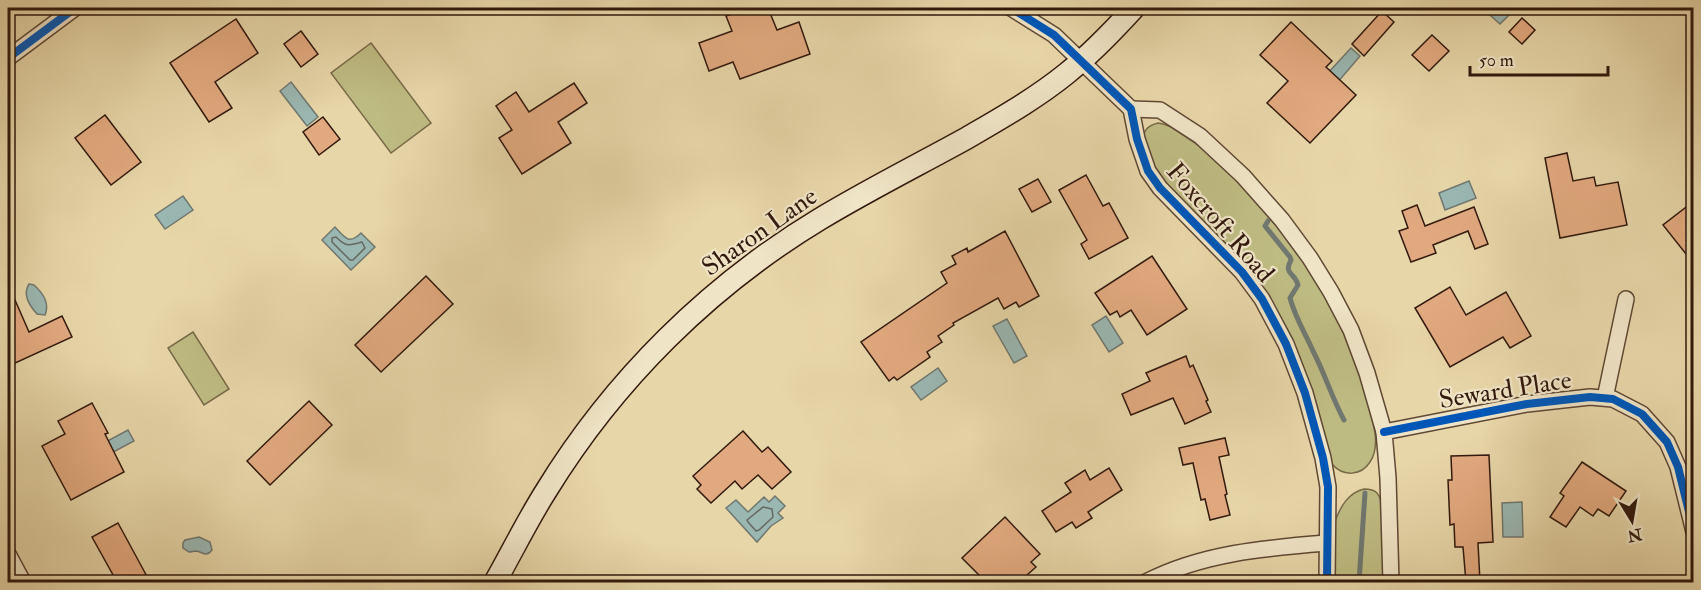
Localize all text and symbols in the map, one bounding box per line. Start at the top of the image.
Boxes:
scale bar [1470,39,1608,77]
text: 50 m [1479,49,1514,72]
street label: Foxcroft Road [1159,156,1281,289]
street label: Sharon Lane [696,180,824,283]
street label: Seward Place [1437,364,1574,416]
north arrow [1602,491,1662,551]
text: N [1625,523,1645,546]

